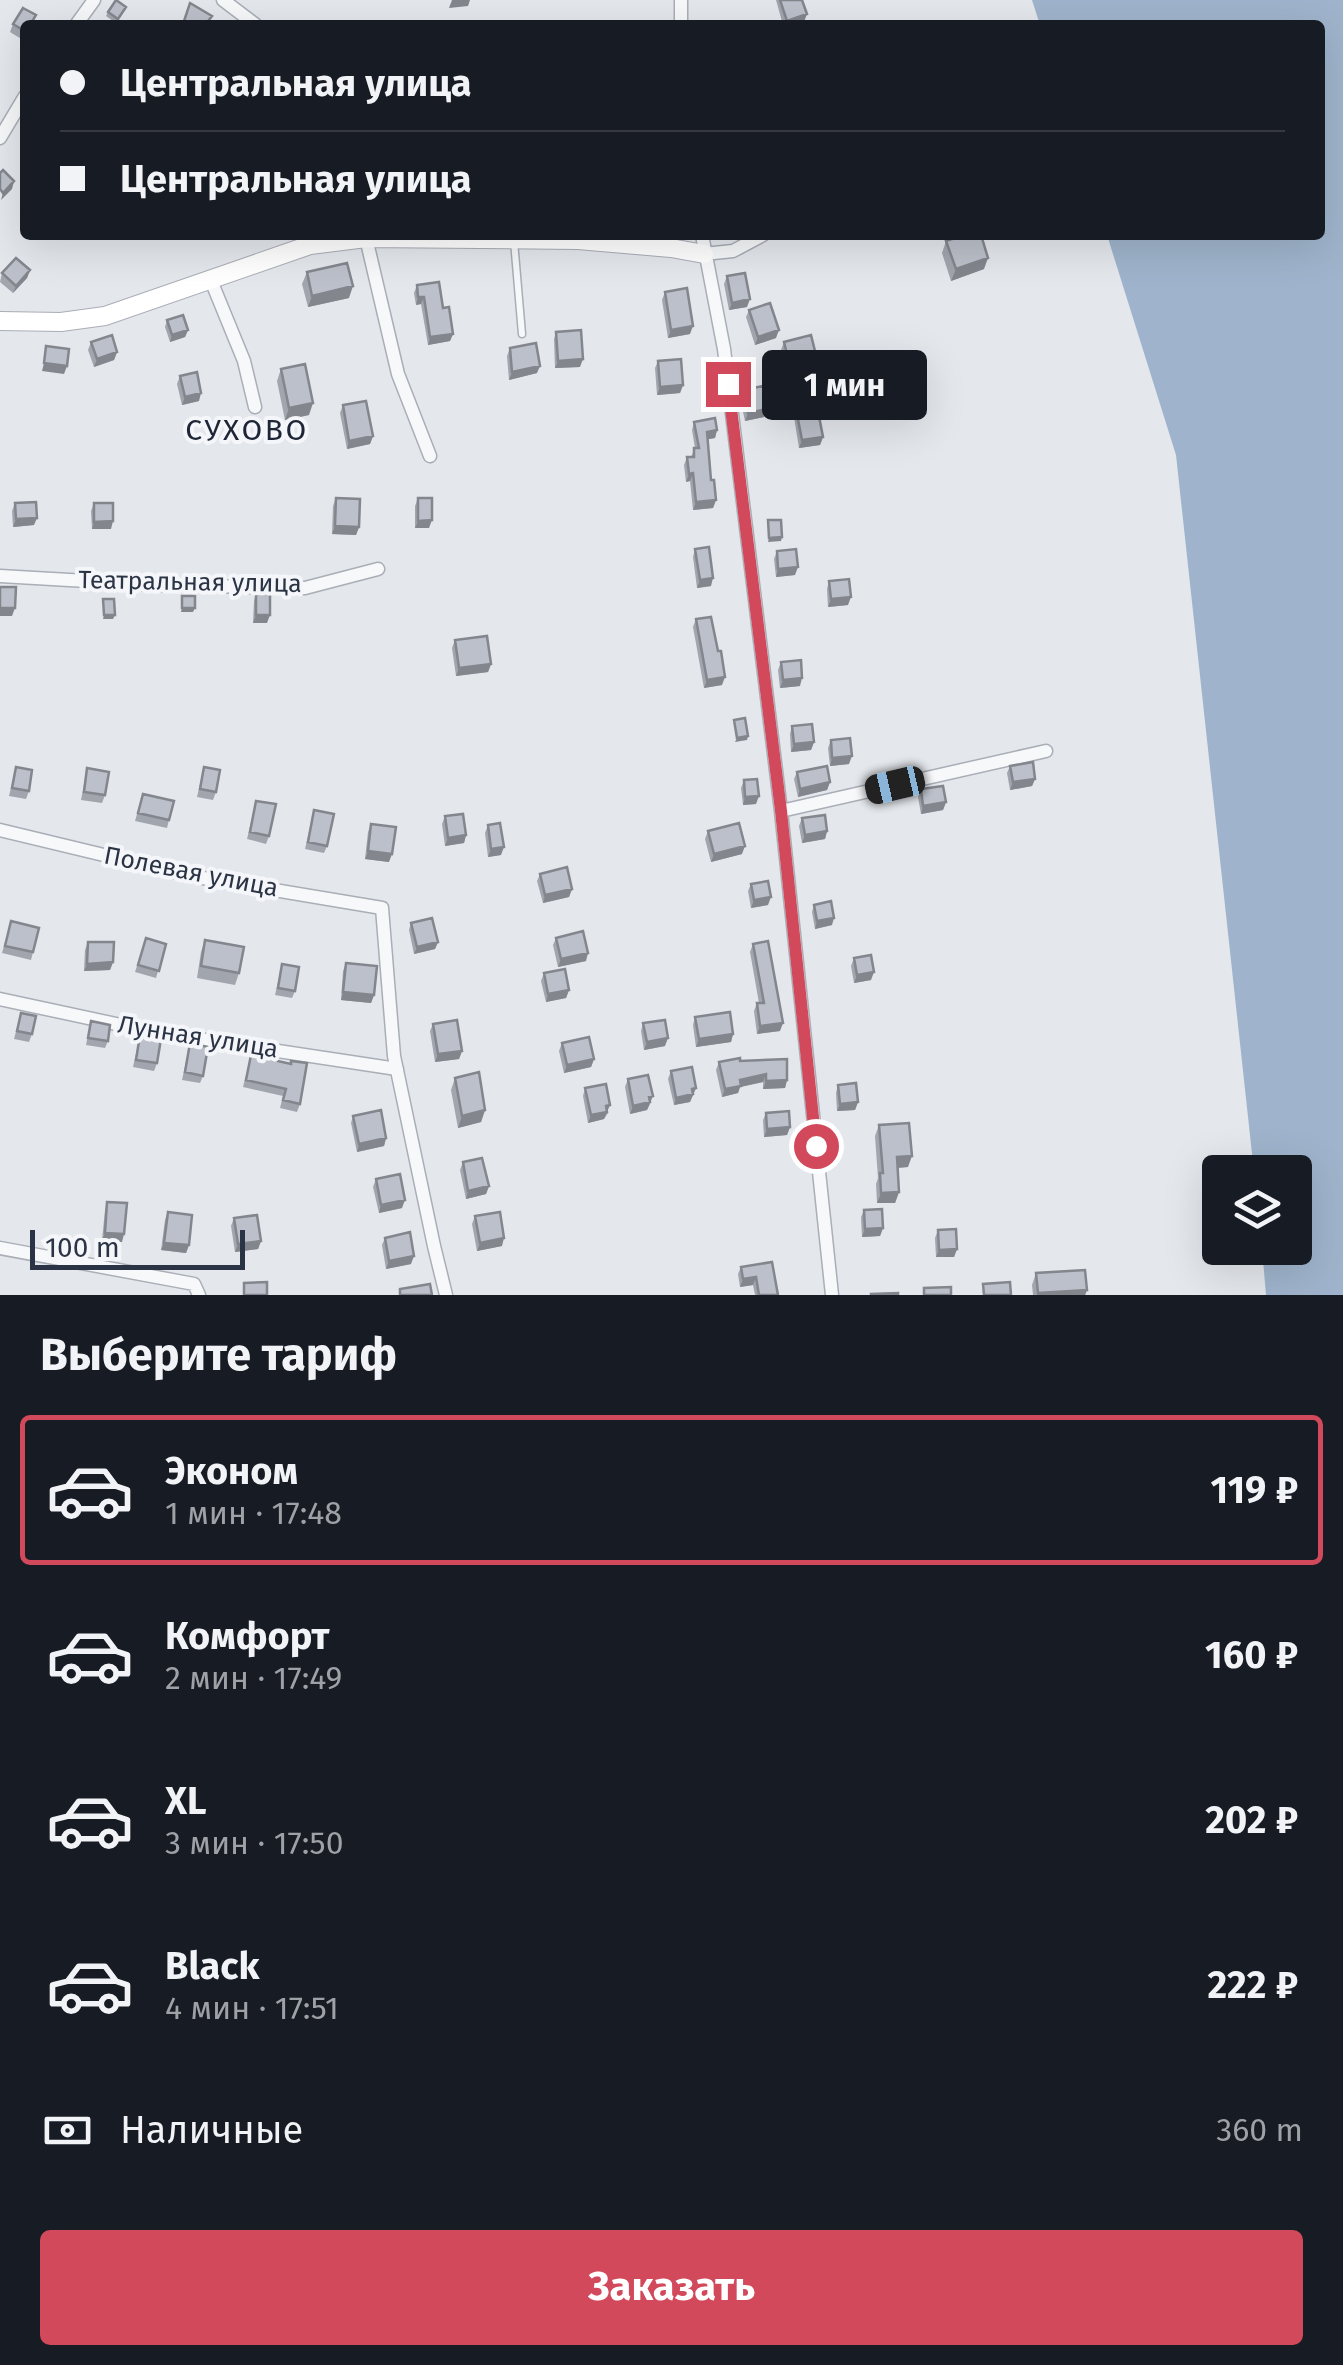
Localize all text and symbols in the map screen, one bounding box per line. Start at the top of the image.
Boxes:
text: Центральная улица [120,60,472,106]
text: Центральная улица [120,156,472,202]
callout: 1 мин [763,349,928,419]
route end [706,362,751,407]
text: 1 мин [804,366,885,404]
district label: СУХОВО [185,412,309,448]
street label: Театральная улица [78,565,302,599]
car [862,764,928,806]
street label: Полевая улица [101,840,281,904]
street label: Лунная улица [116,1010,280,1064]
route start [794,1124,839,1169]
map controls [1202,1155,1312,1265]
button: layers [1202,1155,1312,1265]
scale bar [30,1225,245,1270]
text: 100 m [45,1231,120,1264]
text: Выберите тариф [40,1328,397,1382]
icon: car [45,1445,135,1535]
text: Эконом [165,1448,298,1494]
text: 119 ₽ [1211,1467,1298,1513]
text: 1 мин · 17:48 [165,1494,342,1532]
icon: car [45,1610,135,1700]
text: Комфорт [165,1613,329,1659]
text: 160 ₽ [1205,1632,1298,1678]
text: 2 мин · 17:49 [165,1659,342,1697]
icon: car [45,1775,135,1865]
text: XL [165,1778,207,1824]
text: 202 ₽ [1205,1797,1298,1843]
text: 3 мин · 17:50 [165,1824,344,1862]
icon: car [45,1940,135,2030]
text: Black [165,1943,260,1989]
text: 222 ₽ [1207,1962,1298,2008]
text: 4 мин · 17:51 [165,1989,339,2027]
icon: cash [40,2103,95,2158]
text: Наличные [120,2107,303,2153]
text: 360 m [1216,2111,1303,2149]
button: Заказать [40,2230,1303,2345]

